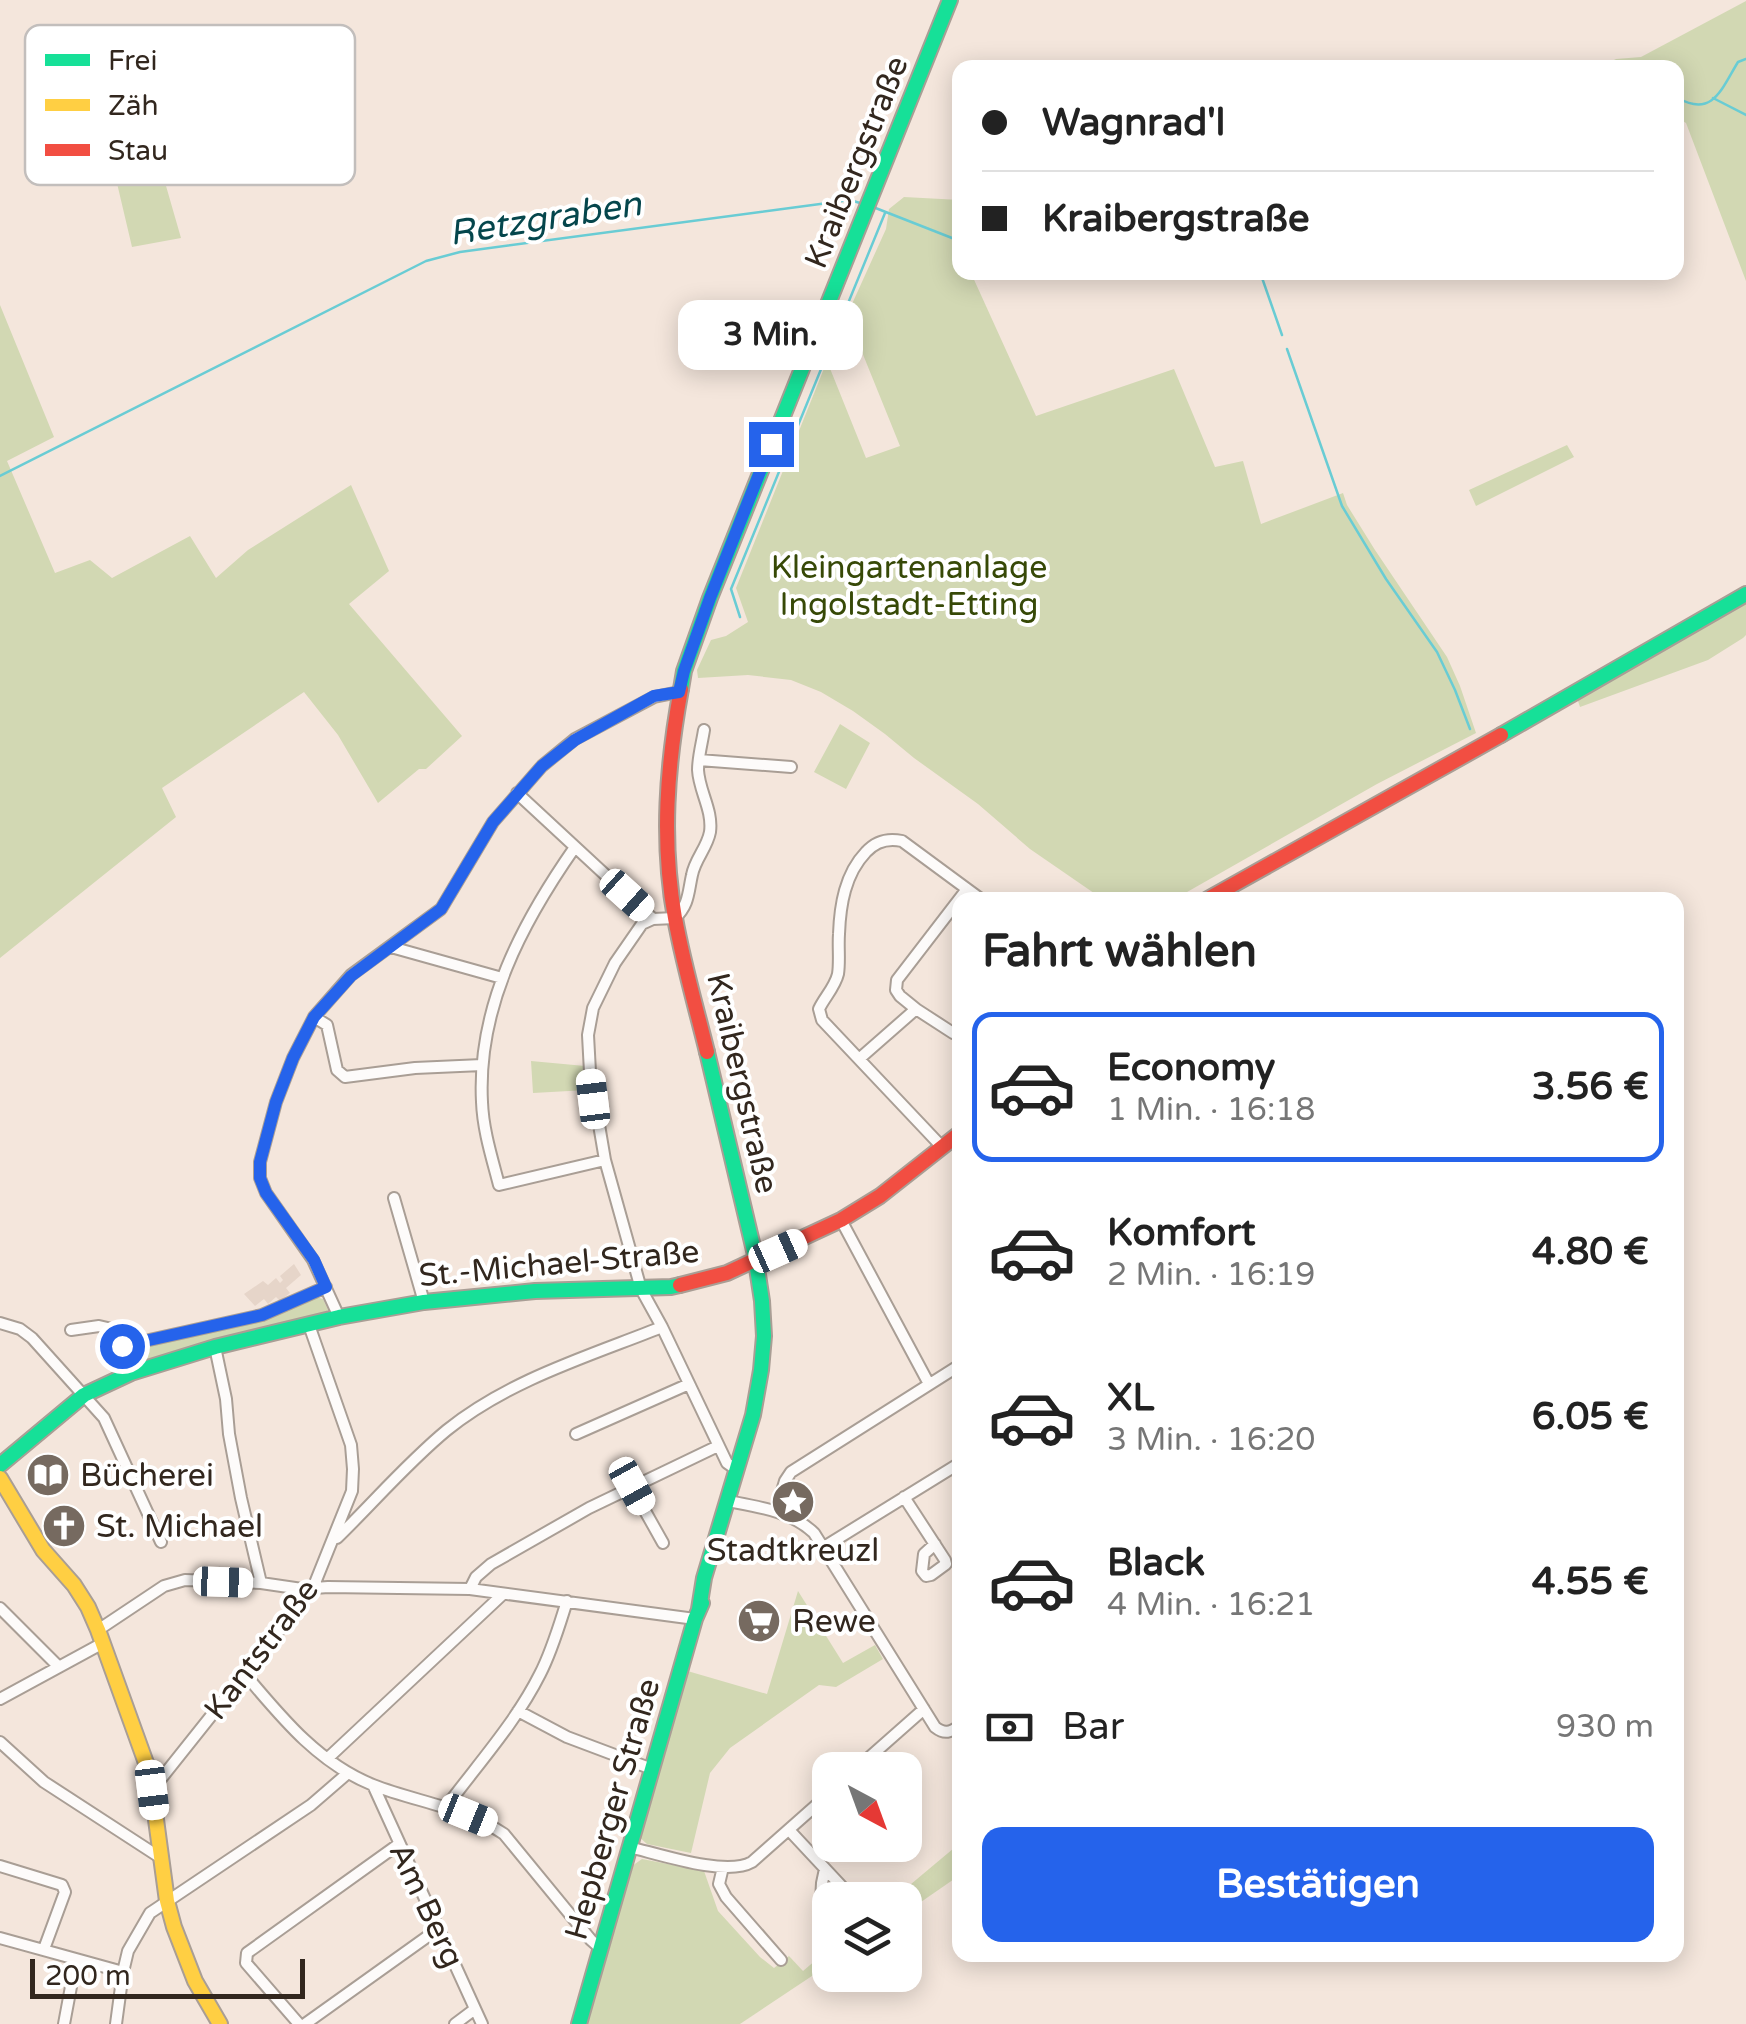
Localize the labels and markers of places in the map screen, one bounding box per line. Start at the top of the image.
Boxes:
library icon: Bücherei [25,1452,71,1498]
place label: Bücherei [80,1457,214,1495]
place icon: Stadtkreuzl [770,1479,816,1525]
church icon: St. Michael [41,1503,87,1549]
place label: St. Michael [96,1508,263,1546]
place label: Stadtkreuzl [707,1532,879,1570]
supermarket icon: Rewe [736,1598,782,1644]
place label: Rewe [792,1603,876,1641]

